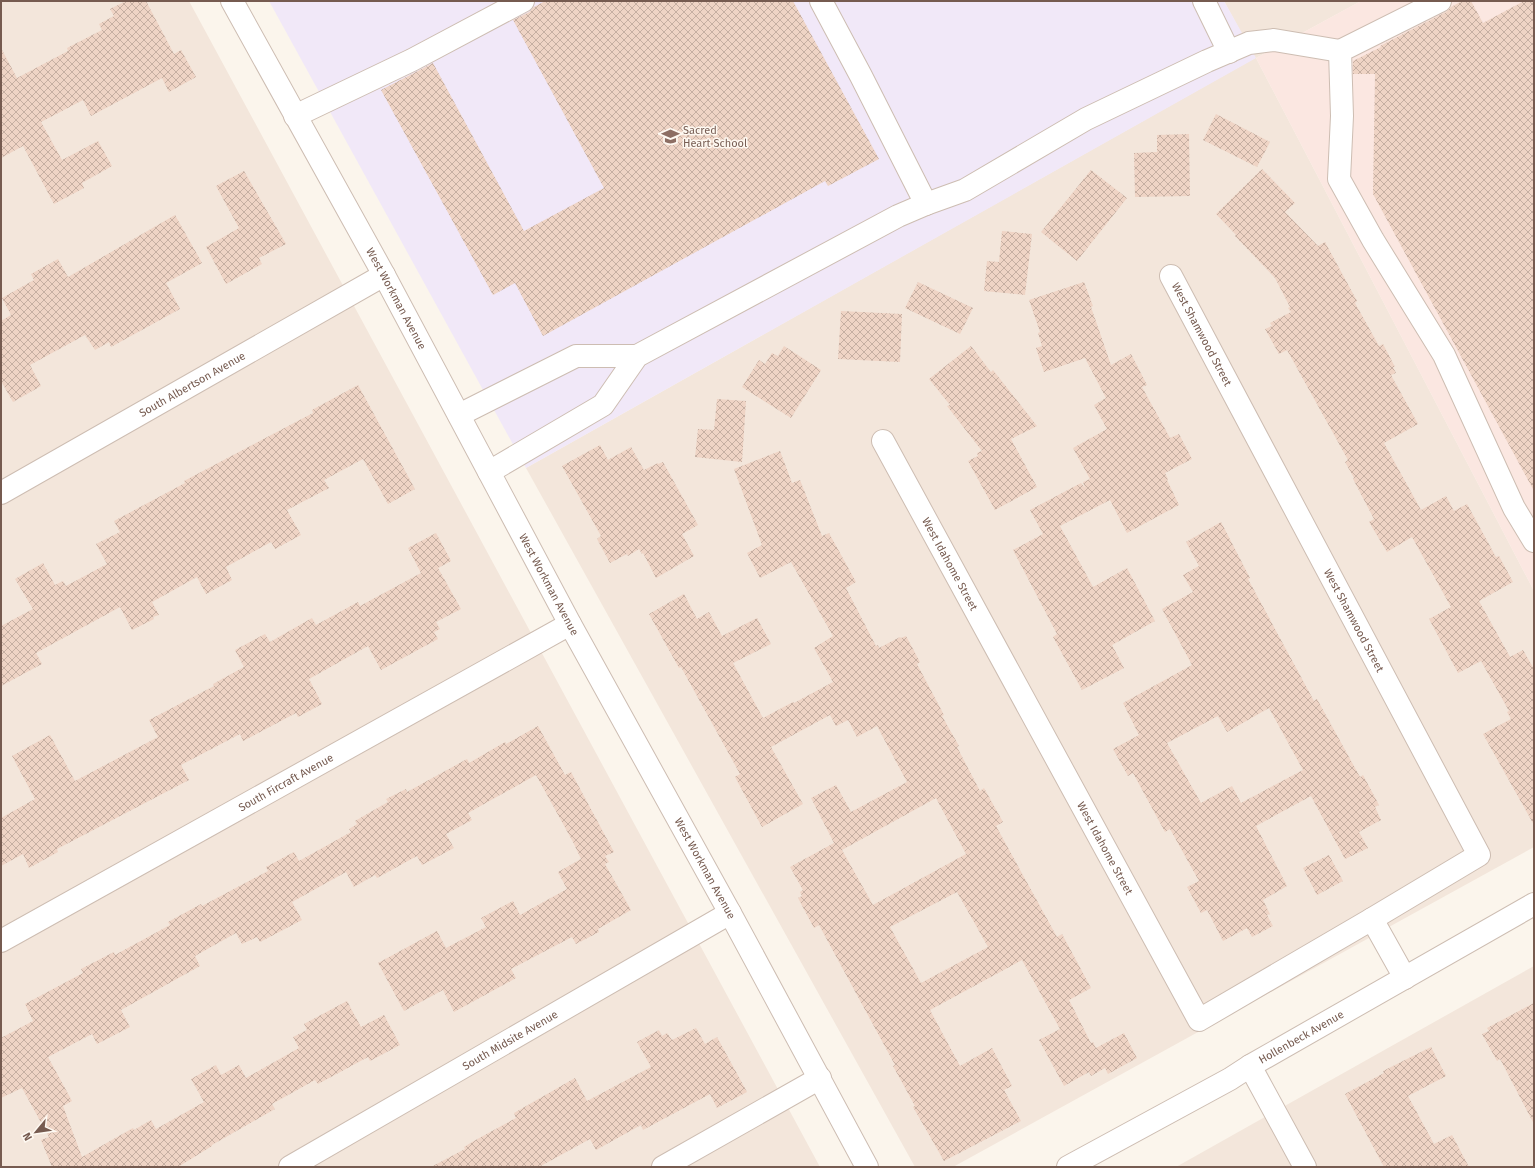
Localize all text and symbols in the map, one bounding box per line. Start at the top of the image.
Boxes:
place label: Sacred Heart School [683,124,747,150]
school or university icon: Sacred Heart School [660,126,680,146]
street label: West Workman Avenue [364,245,429,352]
street label: West Shamwood Street [1169,280,1235,388]
street label: South Albertson Avenue [137,349,248,420]
street label: West Idahome Street [919,515,981,613]
street label: West Workman Avenue [516,531,582,638]
street label: West Shamwood Street [1321,566,1387,674]
street label: South Fircraft Avenue [236,751,335,814]
street label: West Idahome Street [1075,800,1136,897]
street label: West Workman Avenue [672,815,738,921]
street label: South Midsite Avenue [460,1007,560,1073]
street label: Hollenbeck Avenue [1256,1008,1346,1066]
north arrow [16,1112,56,1152]
text: N [20,1130,35,1143]

